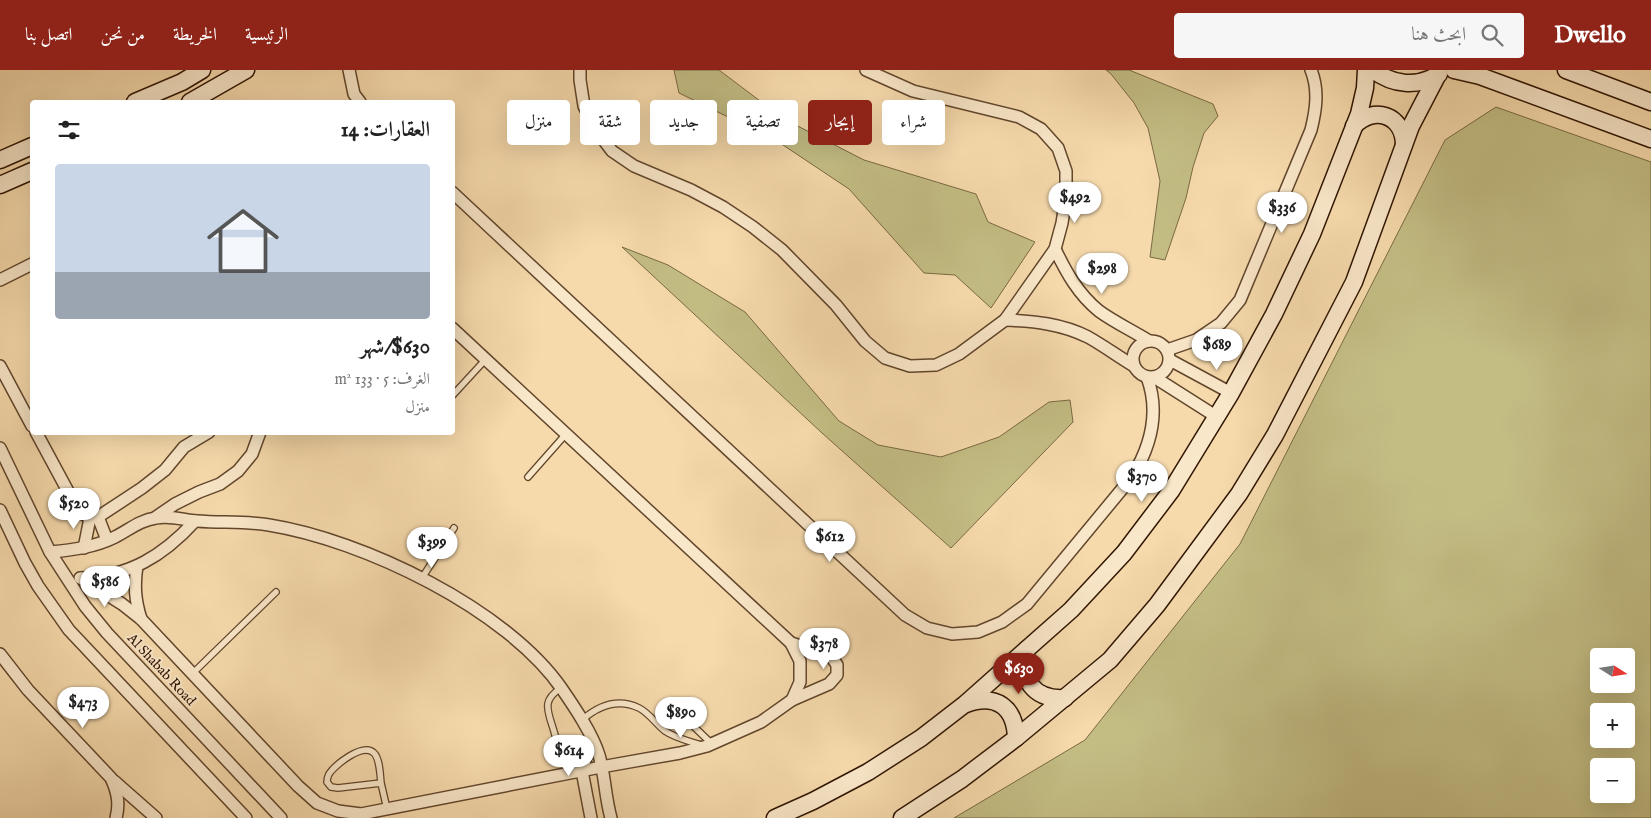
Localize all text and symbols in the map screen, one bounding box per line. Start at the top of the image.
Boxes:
search box [1174,13,1524,58]
text: Dwello [1554,20,1626,51]
icon: search [1478,21,1506,49]
text: ابحث هنا [1411,23,1466,47]
text: اتصل بنا [25,24,72,47]
text: من نحن [100,24,145,47]
text: الخريطة [173,24,217,47]
text: الرئيسية [245,24,288,47]
chip: منزل [507,100,570,145]
chip: شقة [580,100,640,145]
chip: جديد [650,100,717,145]
chip: تصفية [727,100,798,145]
chip: إيجار [808,100,872,145]
chip: شراء [882,100,945,145]
icon: filters [55,116,83,144]
text: العقارات: 14 [341,117,430,144]
pin: $492 [1045,182,1105,224]
text: $492 [1059,188,1091,208]
pin: $336 [1252,191,1312,234]
icon: home [198,196,288,286]
text: $336 [1268,198,1296,218]
pin: $298 [1072,252,1132,295]
text: $298 [1087,259,1117,279]
pin: $689 [1187,328,1247,371]
text: $630/شهر [360,334,430,361]
text: $689 [1203,335,1231,355]
text: الغرف: 5 · 133 m² [334,370,430,390]
text: منزل [405,398,430,418]
pin: $370 [1112,460,1172,503]
text: $370 [1127,467,1157,487]
pin: $520 [44,488,104,530]
text: $520 [59,494,89,514]
pin: $612 [800,520,860,563]
pin: $399 [402,526,462,569]
text: $612 [816,527,844,547]
text: $399 [418,533,446,553]
pin: $586 [75,566,135,608]
text: $586 [91,572,119,592]
pin: $378 [794,628,854,670]
street label: Al Shabab Road [122,629,200,710]
text: $378 [810,634,838,654]
north arrow [1590,648,1635,692]
map controls [1590,648,1635,803]
pin: $630 [989,652,1049,695]
text: $630 [1004,659,1034,679]
pin: $473 [53,686,113,729]
text: $473 [68,693,98,713]
pin: $890 [651,696,711,739]
text: $890 [666,703,696,723]
button: + [1590,703,1635,748]
pin: $614 [539,734,599,777]
text: $614 [554,741,584,761]
button: − [1590,758,1635,803]

